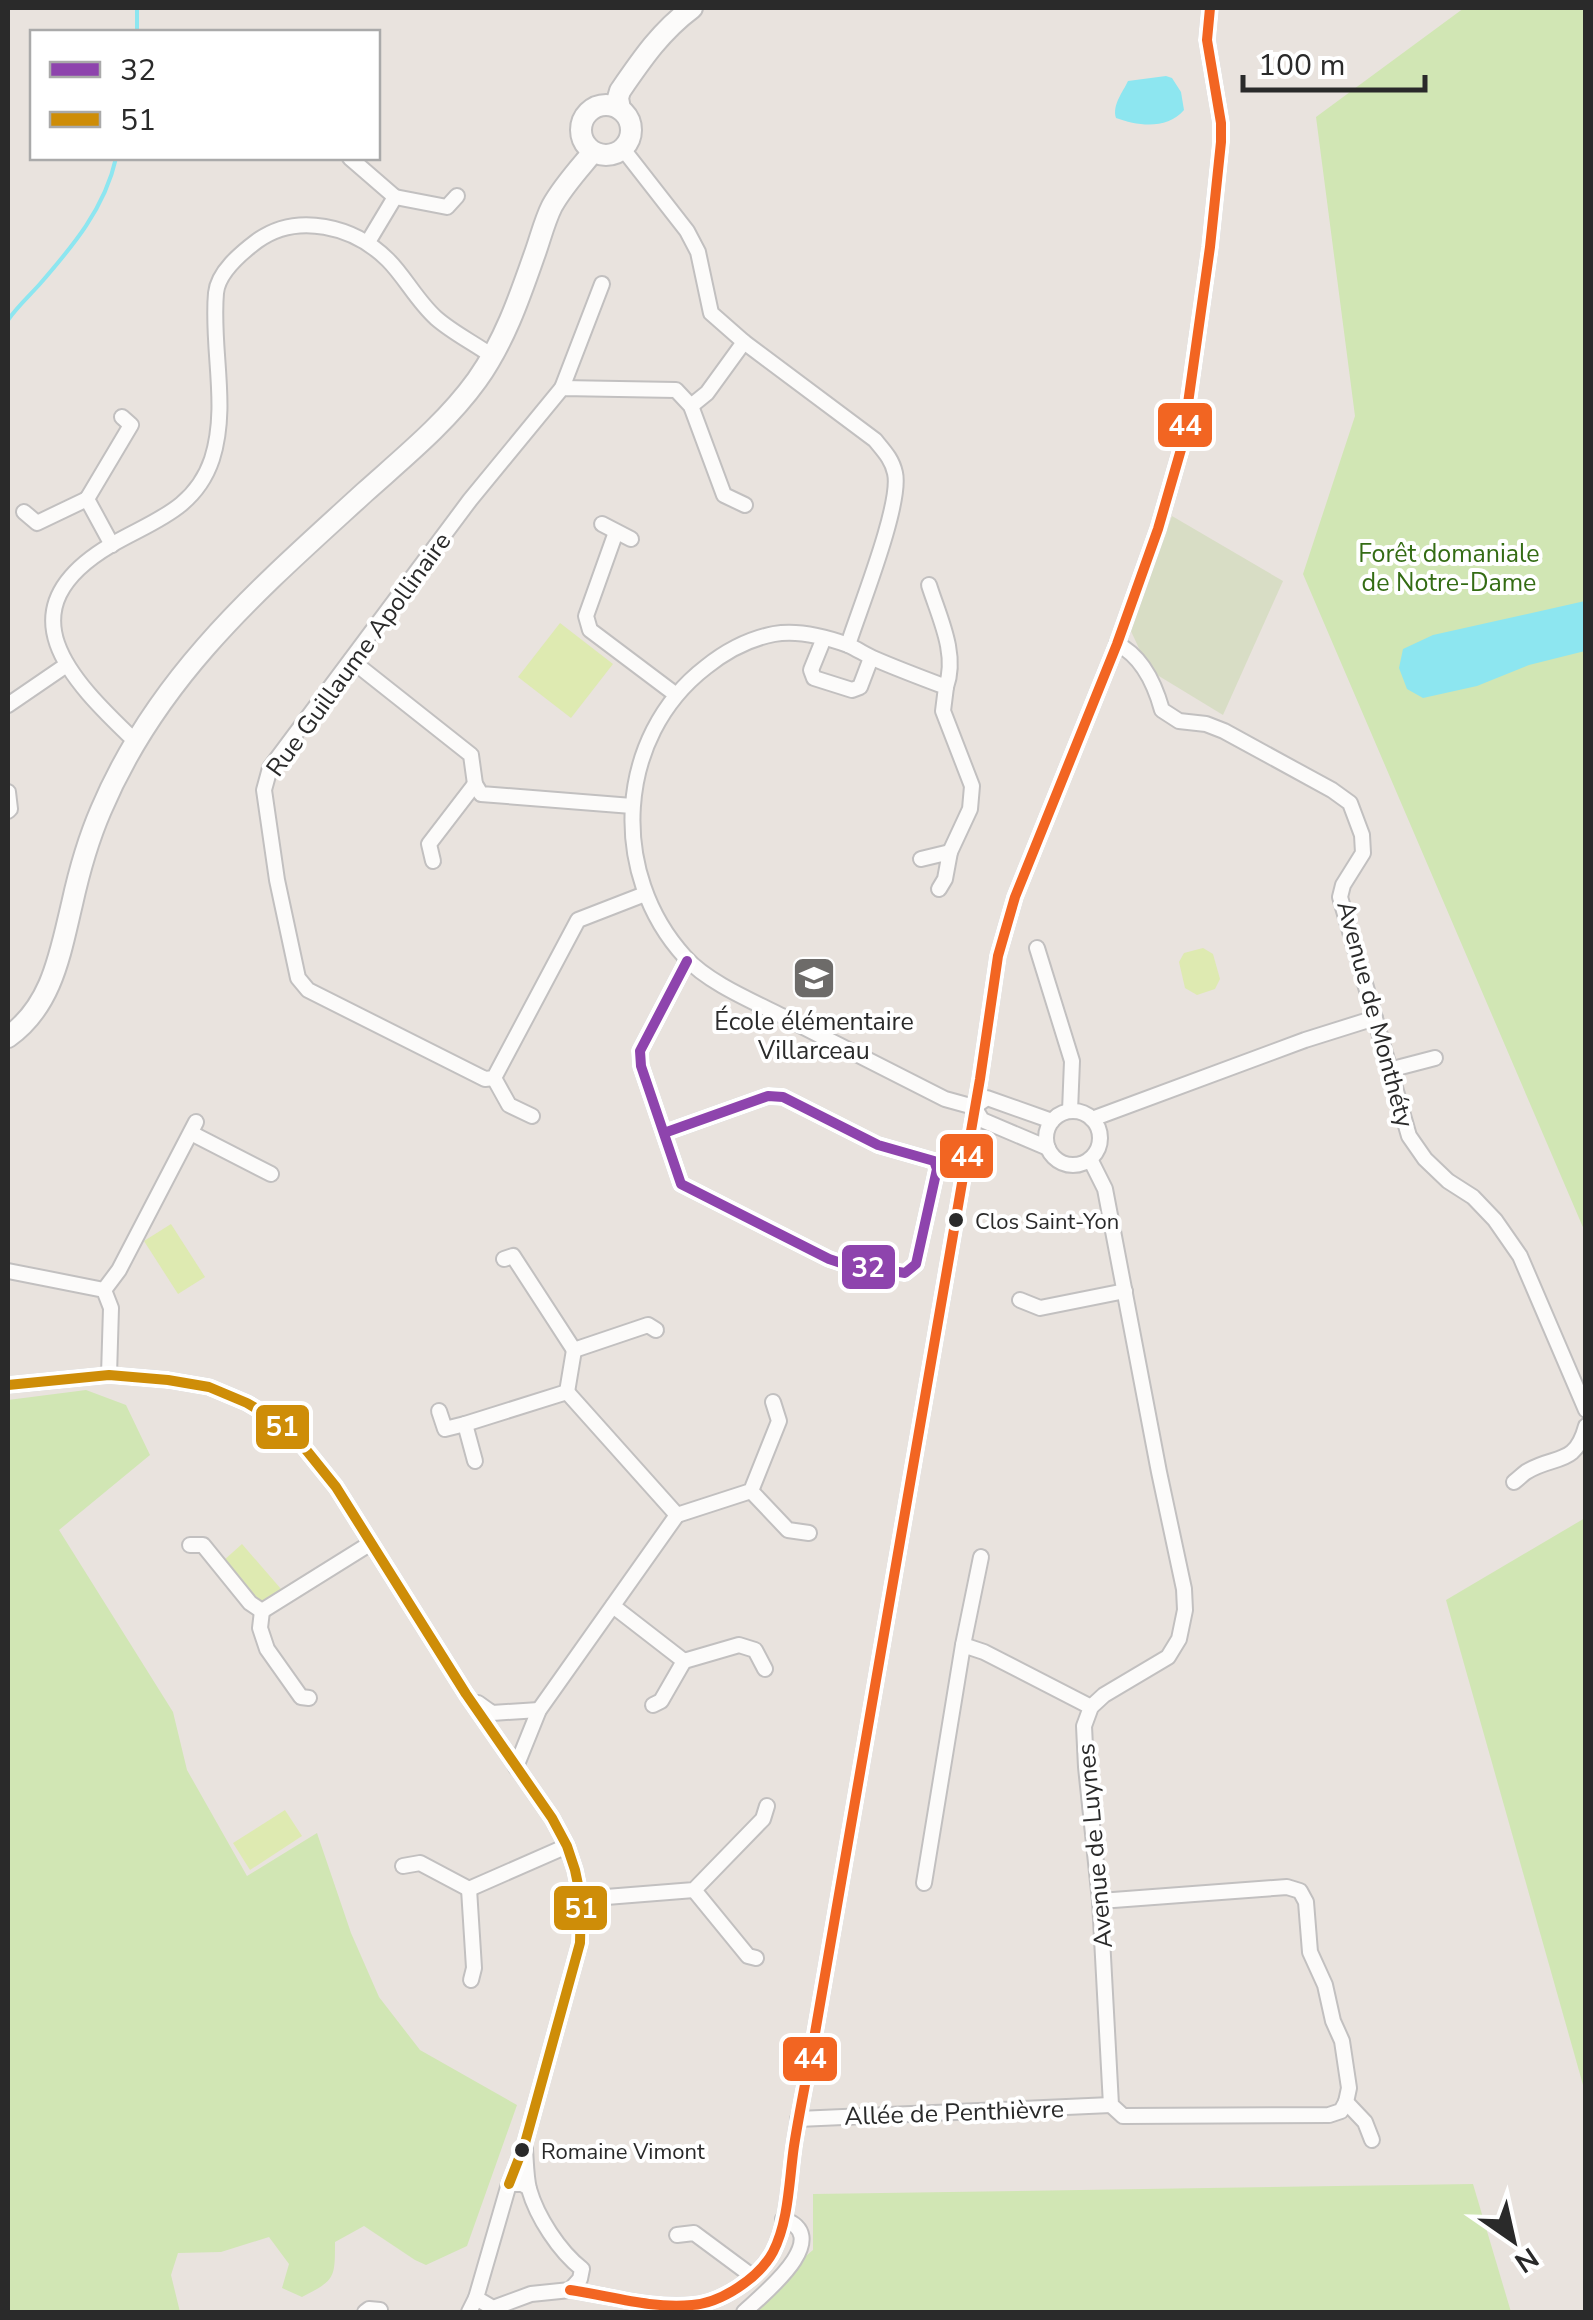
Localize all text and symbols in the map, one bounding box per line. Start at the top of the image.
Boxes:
legend [30,30,380,160]
scale bar [1243,30,1426,92]
text: 100 m [1258,45,1345,86]
text: 32 [120,50,156,91]
text: 51 [120,100,156,141]
line badge: 44 [1156,401,1214,449]
text: 44 [1168,407,1202,445]
street label: Rue Guillaume Apollinaire [259,526,459,784]
park label: Forêt domaniale de Notre-Dame [1358,537,1540,600]
street label: Avenue de Monthéty [1328,897,1422,1131]
school or university icon: École élémentaire Villarceau [791,955,837,1001]
place label: École élémentaire Villarceau [714,1005,914,1068]
line badge: 44 [938,1132,995,1180]
text: 44 [950,1138,984,1176]
place label: Clos Saint-Yon [975,1207,1119,1237]
marker: Clos Saint-Yon [946,1210,966,1230]
line badge: 32 [840,1243,897,1291]
text: 32 [851,1249,885,1287]
line badge: 51 [254,1403,311,1451]
text: 51 [265,1408,299,1446]
street label: Avenue de Luynes [1069,1742,1121,1950]
line badge: 51 [552,1884,609,1932]
text: 51 [564,1890,598,1928]
line badge: 44 [781,2035,839,2083]
text: 44 [793,2040,827,2078]
street label: Allée de Penthièvre [844,2092,1064,2134]
place label: Romaine Vimont [541,2137,705,2167]
marker: Romaine Vimont [512,2140,532,2160]
north arrow [1463,2190,1563,2290]
text: N [1507,2238,1546,2282]

